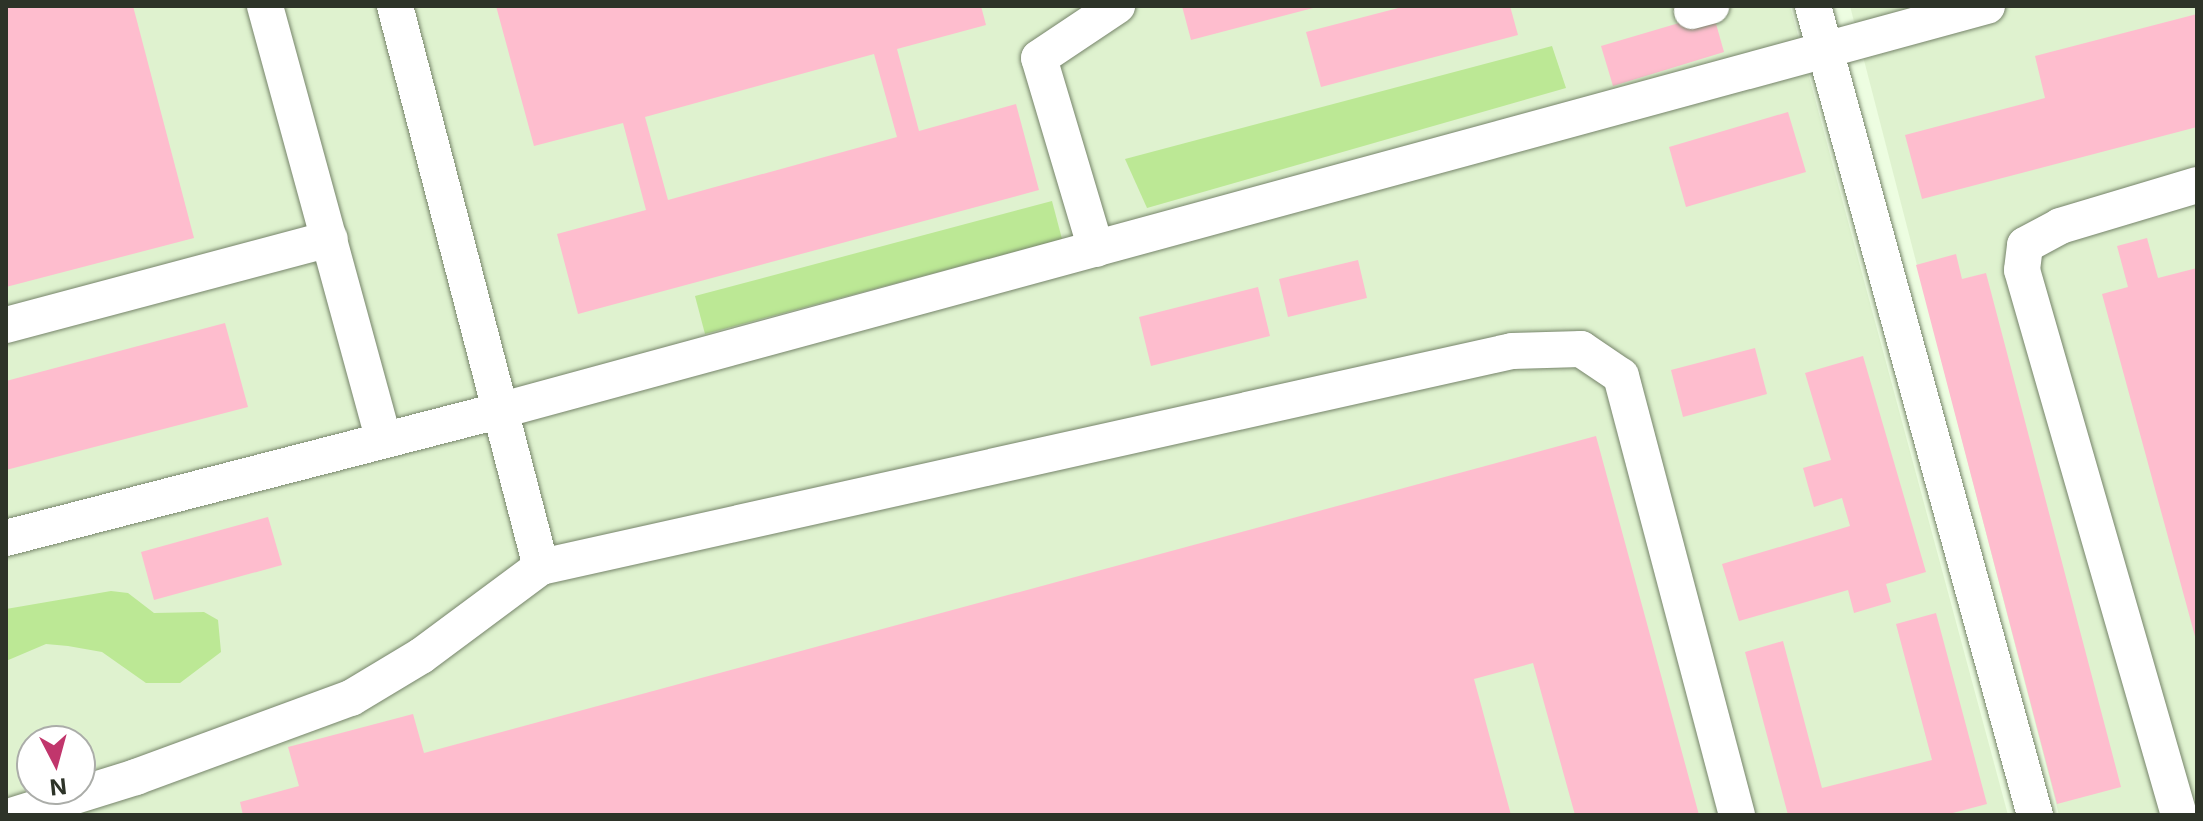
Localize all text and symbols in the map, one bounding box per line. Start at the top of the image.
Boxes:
north arrow [16,725,96,805]
text: N [49,773,68,801]

